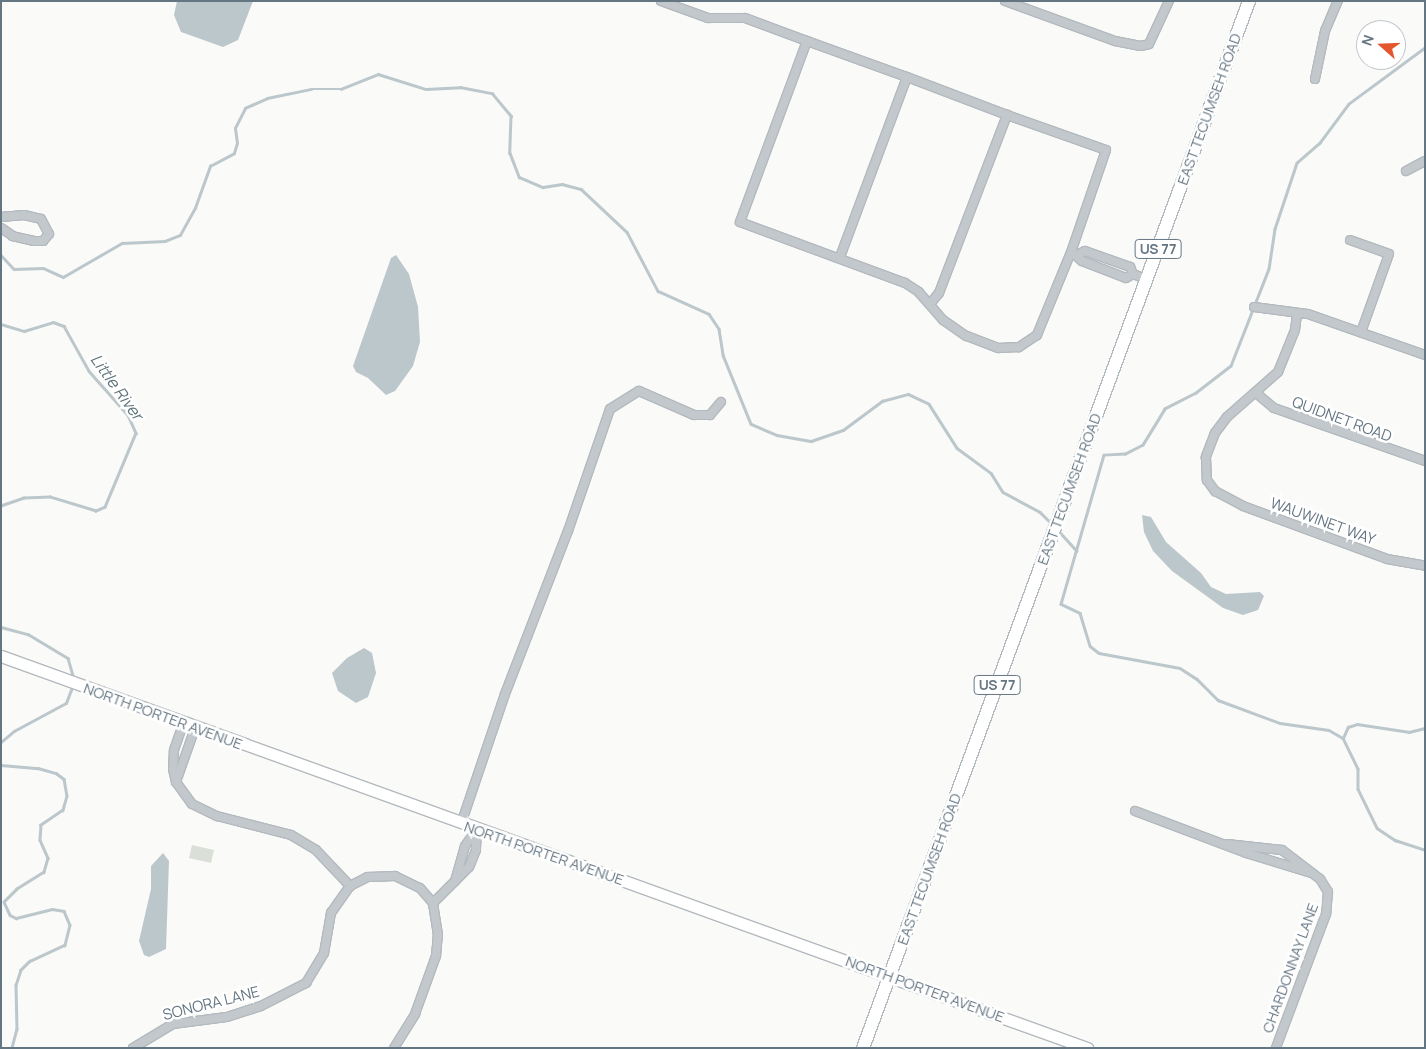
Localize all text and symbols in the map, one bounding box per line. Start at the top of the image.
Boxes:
north arrow [1356,20,1406,70]
street label: EAST TECUMSEH ROAD [1173,30,1245,188]
text: N [1357,32,1378,48]
road number: US 77 [1134,238,1182,260]
water label: Little River [87,350,147,424]
street label: QUIDNET ROAD [1289,393,1395,445]
street label: EAST TECUMSEH ROAD [1033,410,1105,568]
street label: WAUWINET WAY [1268,494,1378,548]
road number: US 77 [973,674,1021,696]
street label: NORTH PORTER AVENUE [81,679,245,753]
street label: EAST TECUMSEH ROAD [893,790,965,948]
street label: NORTH PORTER AVENUE [462,817,626,889]
street label: CHARDONNAY LANE [1258,900,1322,1036]
street label: NORTH PORTER AVENUE [843,952,1007,1026]
street label: SONORA LANE [161,982,261,1024]

